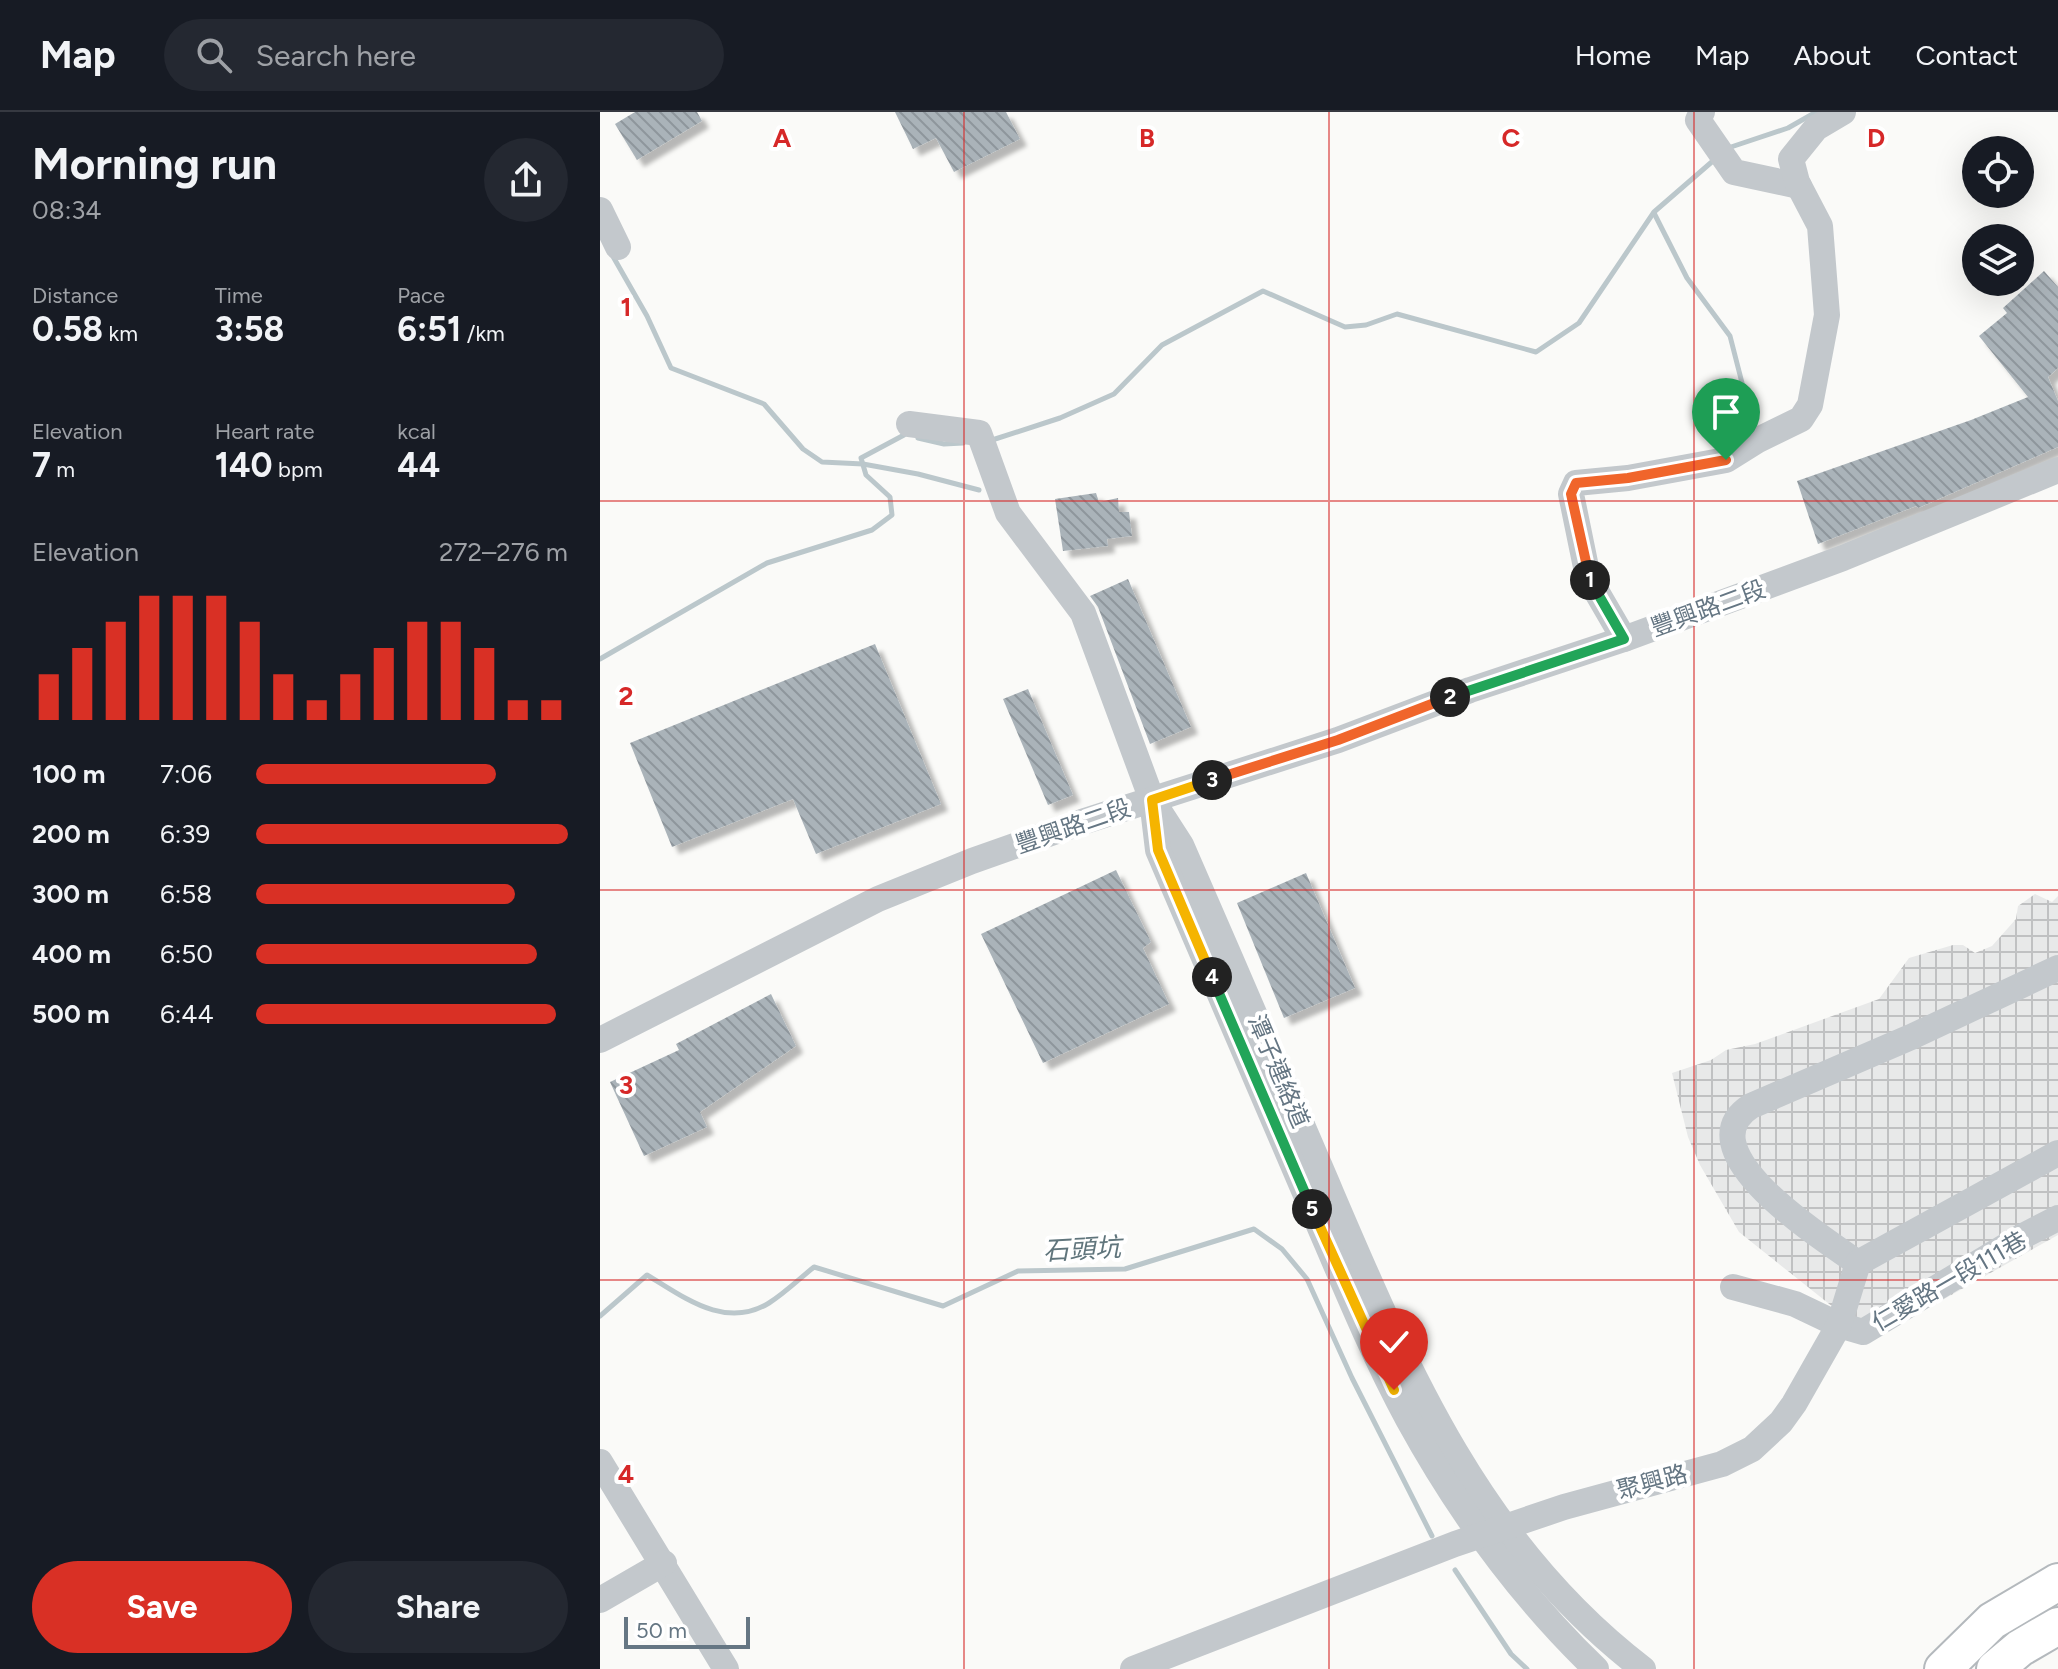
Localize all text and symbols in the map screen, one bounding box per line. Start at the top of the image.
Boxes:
search box [164,19,724,91]
text: Map [40,32,116,78]
icon: search [192,33,236,77]
text: Search here [256,37,416,74]
text: Home [1575,38,1651,72]
text: Map [1695,38,1750,72]
text: About [1794,38,1871,72]
text: Contact [1915,38,2018,72]
text: A [773,122,792,154]
text: B [1139,122,1155,154]
text: C [1502,122,1521,154]
text: D [1867,122,1885,154]
map controls [1962,136,2034,296]
button: locate [1962,136,2034,208]
text: Morning run [32,137,277,190]
button: share [484,138,568,222]
text: 08:34 [32,194,102,226]
button: layers [1962,224,2034,296]
text: Distance [32,282,118,309]
text: Time [215,282,263,309]
text: Pace [397,282,445,309]
text: 1 [621,291,631,323]
text: 0.58 [32,309,103,350]
text: 3:58 [215,309,284,350]
text: 6:51 [397,309,461,350]
text: km [103,320,138,347]
text: /km [461,320,505,347]
pin [1692,378,1760,460]
icon: arrive [1704,390,1748,434]
text: Elevation [32,418,122,445]
text: Heart rate [215,418,315,445]
text: kcal [397,418,436,445]
text: 7 [32,445,51,486]
text: 140 [215,445,273,486]
text: 44 [397,445,440,486]
text: m [51,456,75,483]
text: bpm [273,456,323,483]
text: Elevation [32,536,139,568]
text: 272–276 m [439,536,568,568]
pin: 1 [1570,560,1610,600]
text: 1 [1585,566,1595,593]
street label: 豐興路二段 [1647,574,1769,642]
pin: 2 [1430,677,1470,717]
text: 2 [618,680,634,712]
text: 2 [1444,683,1456,710]
text: 100 m [32,758,106,790]
text: 7:06 [160,758,212,790]
pin: 3 [1192,760,1232,800]
text: 3 [1206,766,1218,793]
street label: 豐興路二段 [1012,793,1134,859]
text: 200 m [32,818,110,850]
text: 6:39 [160,818,210,850]
text: 300 m [32,878,109,910]
text: 6:58 [160,878,212,910]
text: 400 m [32,938,111,970]
text: 6:50 [160,938,213,970]
pin: 4 [1192,957,1232,997]
text: 4 [1205,963,1219,990]
text: 500 m [32,998,110,1030]
text: 6:44 [160,998,214,1030]
street label: 潭子連絡道 [1242,1010,1316,1132]
text: 3 [619,1069,633,1101]
pin: 5 [1292,1189,1332,1229]
text: 5 [1306,1195,1318,1222]
street label: 仁愛路一段111巷 [1867,1225,2031,1337]
water label: 石頭坑 [1042,1231,1126,1267]
pin [1360,1308,1428,1390]
icon: check [1372,1320,1416,1364]
text: 4 [618,1458,634,1490]
street label: 聚興路 [1613,1459,1691,1505]
button: Save [32,1561,292,1653]
button: Share [308,1561,568,1653]
scale bar [624,1613,750,1649]
text: 50 m [636,1617,687,1644]

